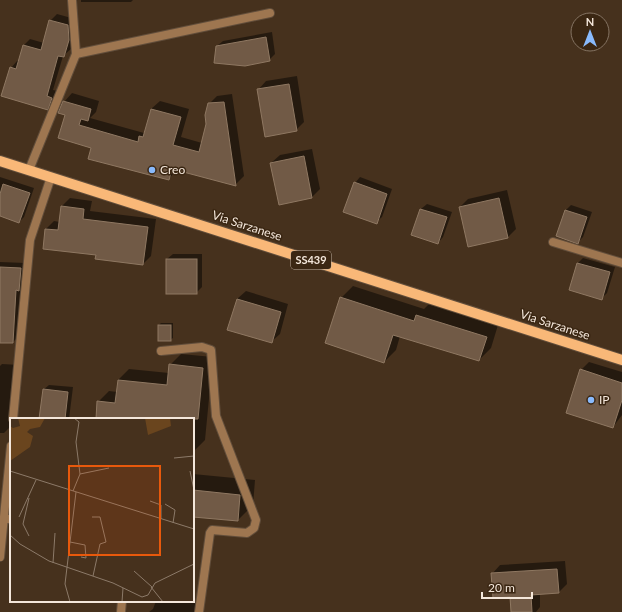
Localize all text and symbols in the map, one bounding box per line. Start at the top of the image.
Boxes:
north arrow [570,12,610,52]
text: N [586,15,594,28]
place label: Creo [160,162,185,177]
marker: Creo [147,165,157,175]
street label: Via Sarzanese [210,207,284,244]
road number: SS439 [291,251,331,269]
street label: Via Sarzanese [518,306,592,343]
place label: IP [599,392,610,407]
marker: IP [586,395,596,405]
inset map [10,418,194,602]
scale bar [482,574,532,600]
text: 20 m [488,580,515,595]

